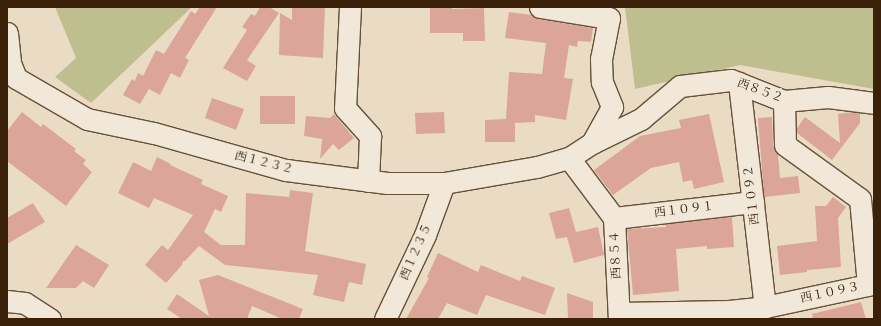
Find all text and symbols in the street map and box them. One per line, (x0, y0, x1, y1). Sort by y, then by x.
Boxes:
street label: 西８５２ (735, 76, 785, 106)
street label: 西１２３２ (233, 149, 295, 177)
street label: 西１０９２ (741, 164, 763, 226)
street label: 西１０９１ (653, 199, 715, 221)
street label: 西１２３５ (397, 222, 435, 282)
street label: 西８５４ (608, 231, 624, 279)
street label: 西１０９３ (799, 280, 861, 306)

